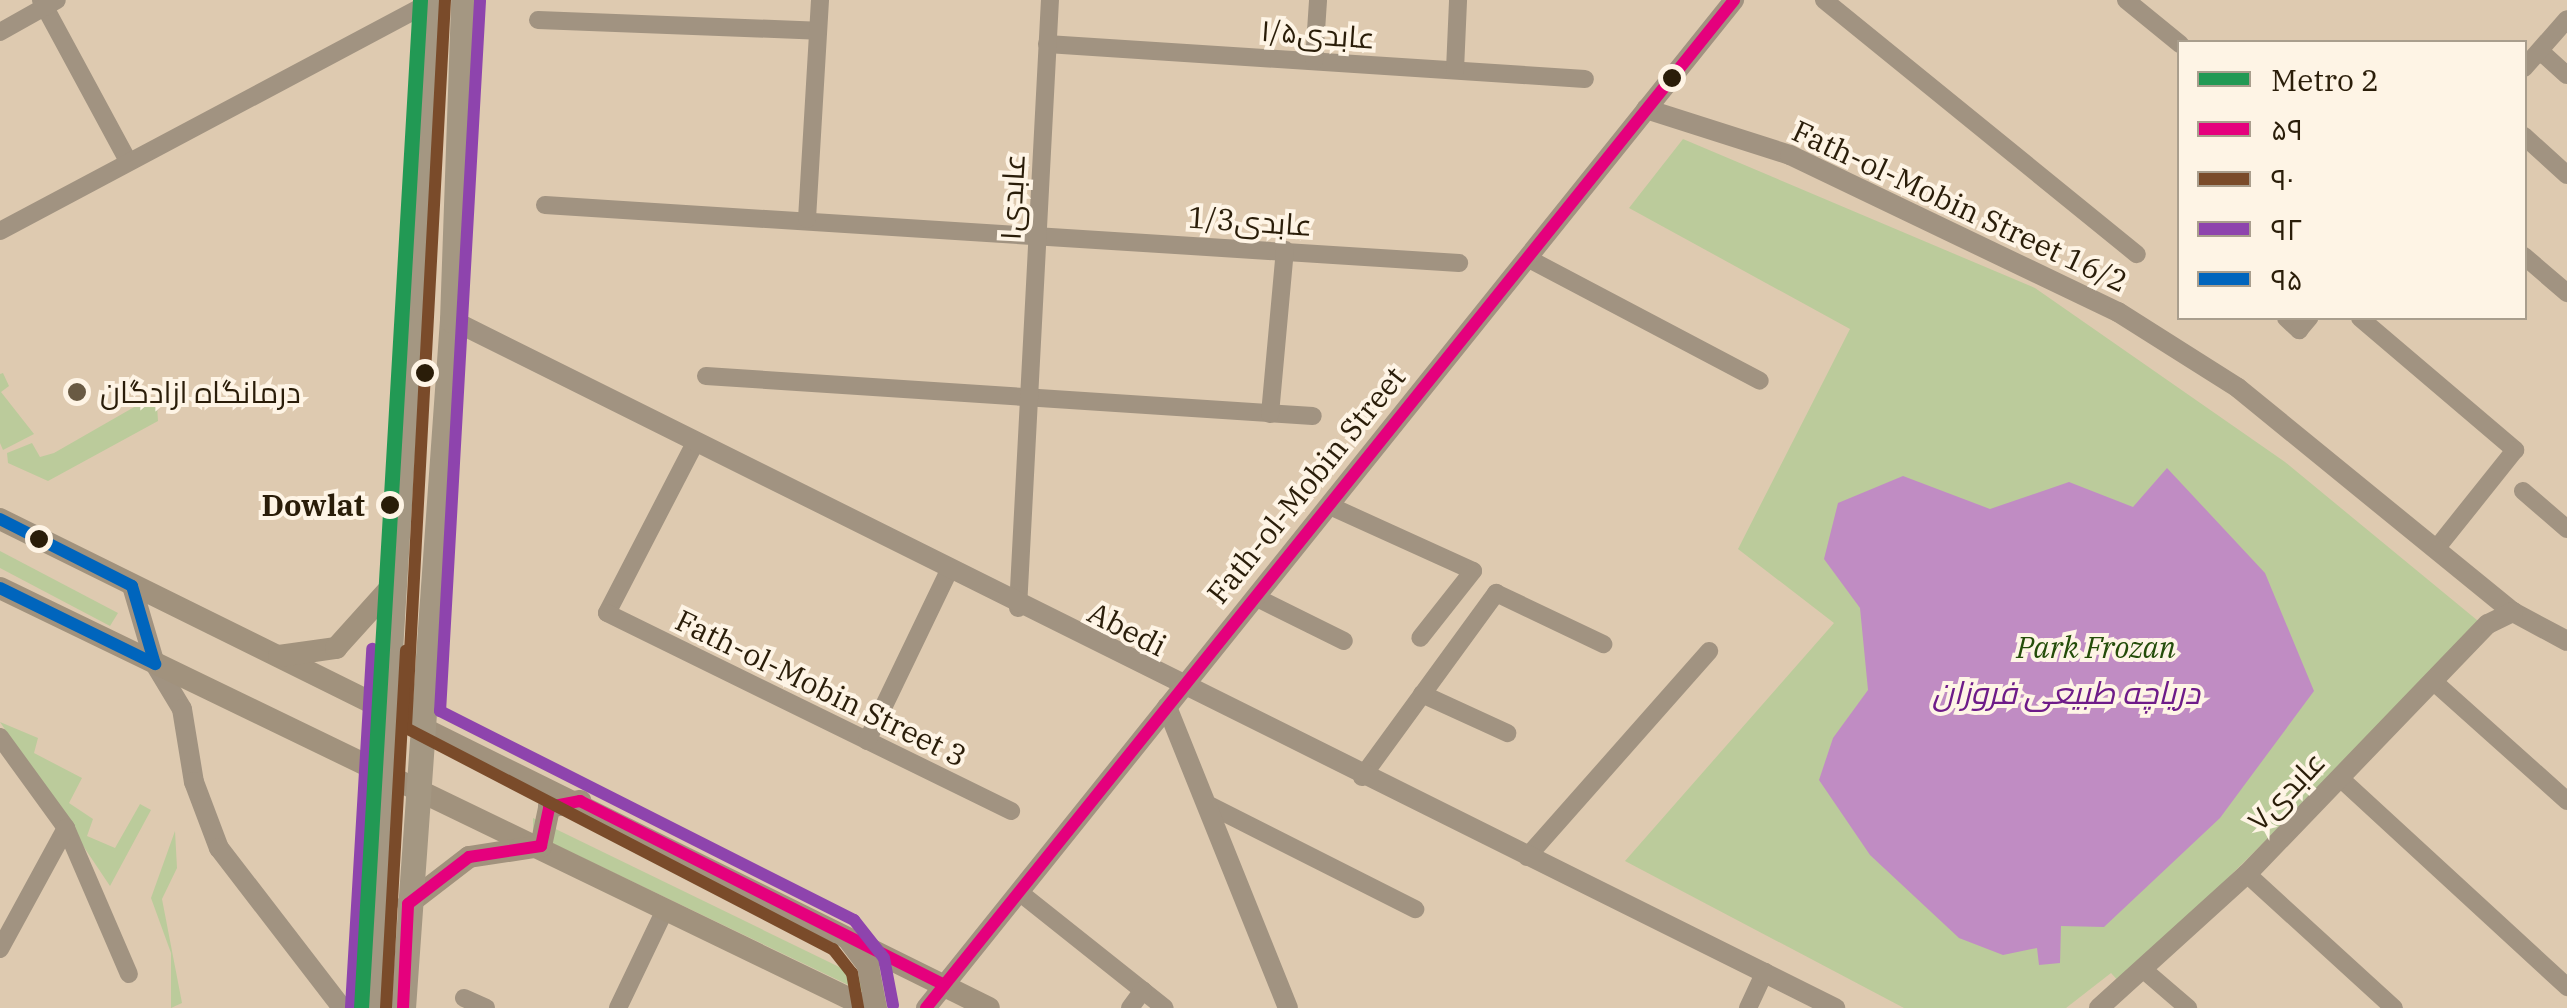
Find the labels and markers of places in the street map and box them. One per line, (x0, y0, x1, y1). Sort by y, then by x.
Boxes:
unlabelled marker (1662, 68, 1682, 88)
unlabelled marker (415, 363, 435, 383)
place label: درمانگاه ازادگان (100, 374, 301, 410)
marker: درمانگاه ازادگان (64, 379, 90, 405)
place label: Dowlat (261, 487, 365, 523)
marker: Dowlat (374, 489, 406, 521)
unlabelled marker (29, 529, 49, 549)

